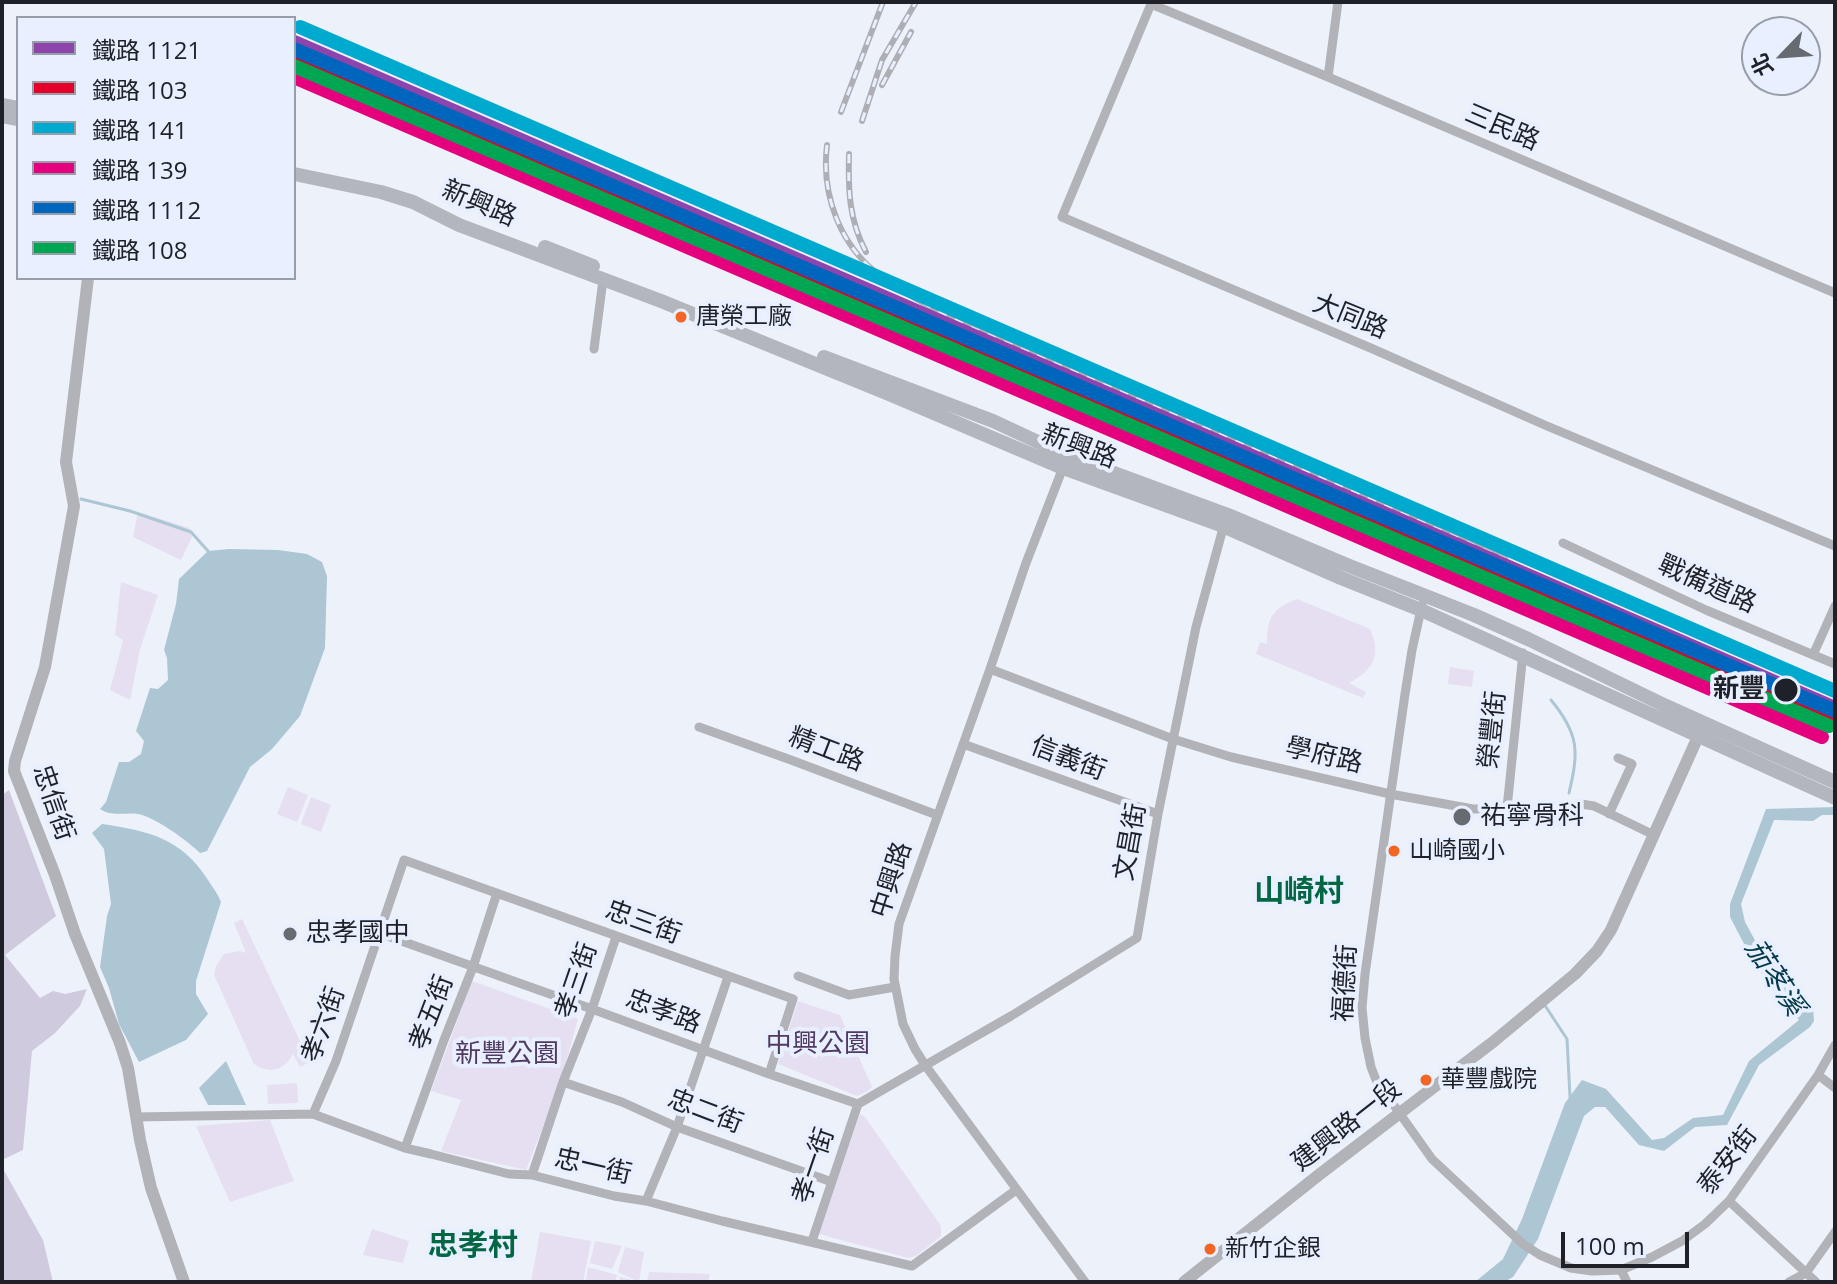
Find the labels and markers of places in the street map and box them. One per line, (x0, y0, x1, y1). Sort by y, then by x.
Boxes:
place label: 唐榮工廠 (696, 303, 792, 331)
marker: 唐榮工廠 (673, 309, 689, 325)
place label: 新豐 (1713, 674, 1765, 706)
marker: 新豐 (1772, 676, 1800, 704)
place label: 祐寧骨科 (1480, 801, 1584, 833)
marker: 祐寧骨科 (1451, 806, 1473, 828)
place label: 山崎國小 (1409, 837, 1505, 865)
marker: 山崎國小 (1386, 843, 1402, 859)
place label: 忠孝國中 (306, 918, 410, 950)
marker: 忠孝國中 (281, 925, 299, 943)
place label: 華豐戲院 (1441, 1066, 1537, 1094)
marker: 華豐戲院 (1418, 1072, 1434, 1088)
place label: 新竹企銀 (1225, 1235, 1321, 1263)
marker: 新竹企銀 (1202, 1241, 1218, 1257)

